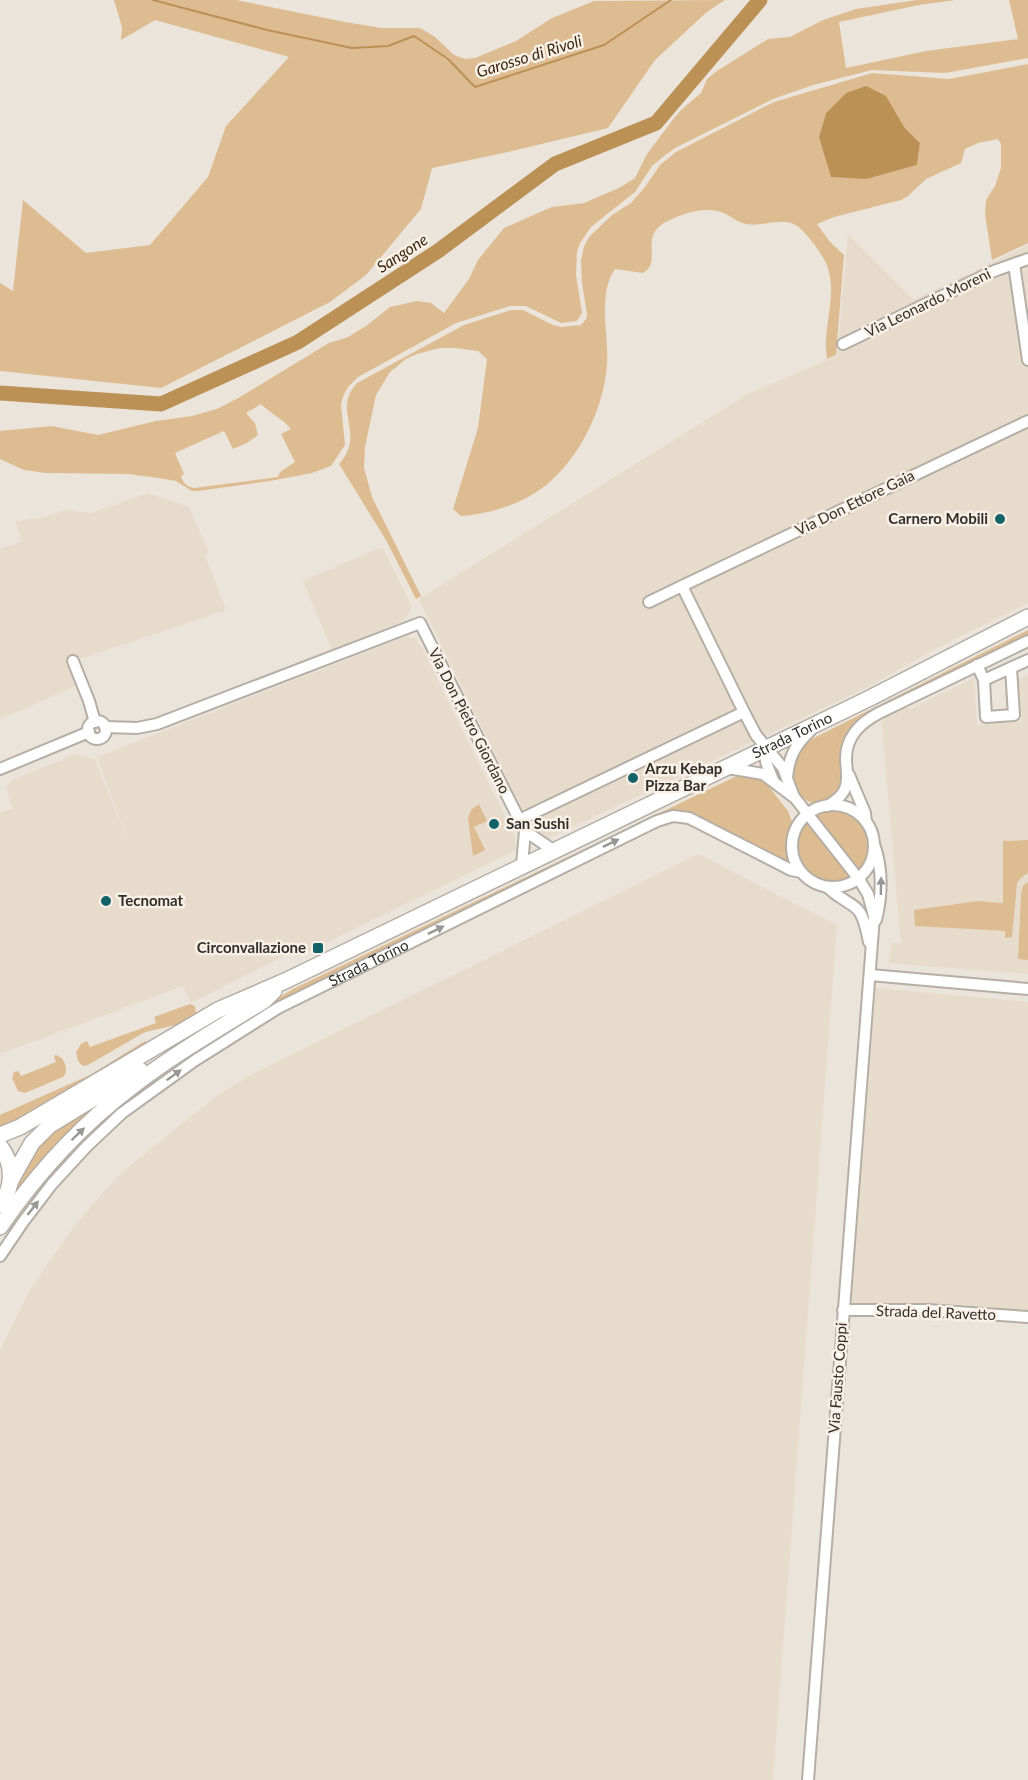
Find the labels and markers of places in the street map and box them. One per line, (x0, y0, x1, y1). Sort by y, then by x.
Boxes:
place label: Carnero Mobili (888, 509, 988, 527)
marker: Carnero Mobili (993, 512, 1007, 526)
place label: Arzu Kebap Pizza Bar (644, 759, 722, 794)
marker: Arzu Kebap Pizza Bar (626, 771, 640, 785)
place label: San Sushi (506, 814, 569, 832)
marker: San Sushi (487, 817, 501, 831)
place label: Tecnomat (118, 891, 184, 909)
marker: Tecnomat (99, 894, 113, 908)
place label: Circonvallazione (197, 938, 306, 956)
marker: Circonvallazione (311, 941, 325, 955)

